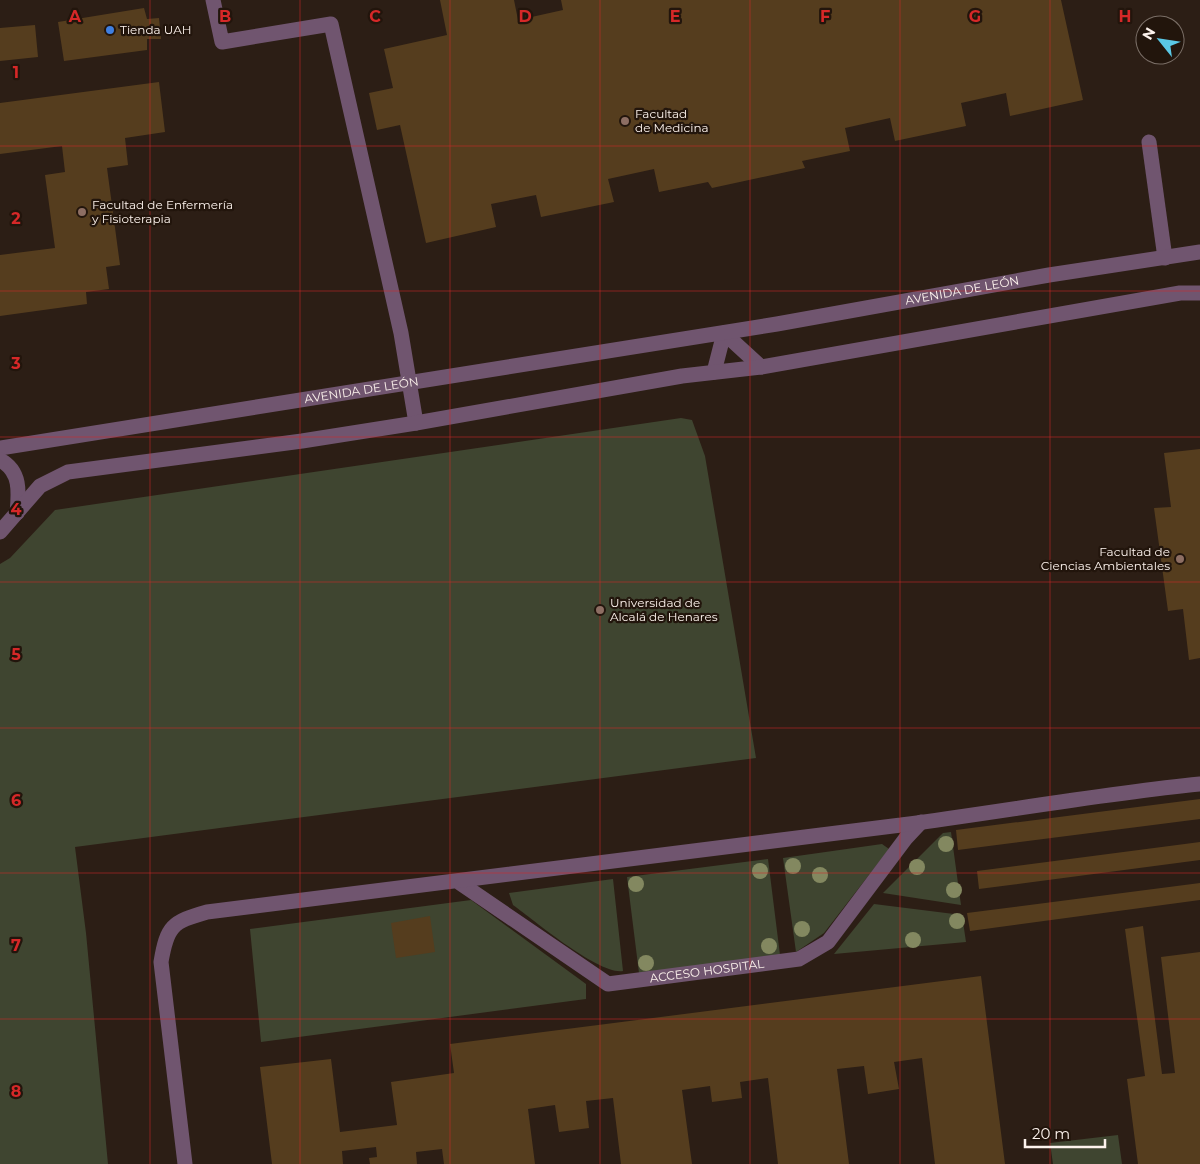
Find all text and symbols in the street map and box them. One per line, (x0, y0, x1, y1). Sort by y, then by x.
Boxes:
text: A (68, 7, 82, 26)
text: B (219, 7, 231, 26)
text: C (369, 7, 381, 26)
text: D (518, 7, 532, 26)
text: E (670, 7, 680, 26)
text: F (820, 7, 830, 26)
text: G (969, 7, 981, 26)
text: H (1119, 7, 1131, 26)
north arrow (1135, 15, 1185, 65)
place label: Tienda UAH (120, 22, 192, 37)
marker: Tienda UAH (104, 24, 116, 36)
text: N (1138, 24, 1159, 43)
text: 1 (13, 63, 19, 82)
place label: Facultad de Medicina (635, 106, 709, 135)
marker: Facultad de Medicina (619, 115, 631, 127)
place label: Facultad de Enfermería y Fisioterapia (91, 197, 233, 226)
marker: Facultad de Enfermería y Fisioterapia (76, 206, 88, 218)
text: 2 (11, 209, 21, 228)
street label: AVENIDA DE LEÓN (904, 273, 1020, 308)
text: 3 (10, 354, 21, 373)
street label: AVENIDA DE LEÓN (303, 373, 420, 406)
text: 4 (10, 500, 22, 519)
place label: Facultad de Ciencias Ambientales (1041, 544, 1170, 573)
marker: Facultad de Ciencias Ambientales (1174, 553, 1186, 565)
place label: Universidad de Alcalá de Henares (610, 595, 718, 624)
marker: Universidad de Alcalá de Henares (594, 604, 606, 616)
text: 5 (11, 645, 21, 664)
text: 6 (11, 791, 21, 810)
text: 7 (11, 936, 21, 955)
street label: ACCESO HOSPITAL (649, 956, 765, 985)
text: 8 (11, 1082, 21, 1101)
scale bar (1025, 1116, 1105, 1148)
text: 20 m (1032, 1124, 1070, 1143)

